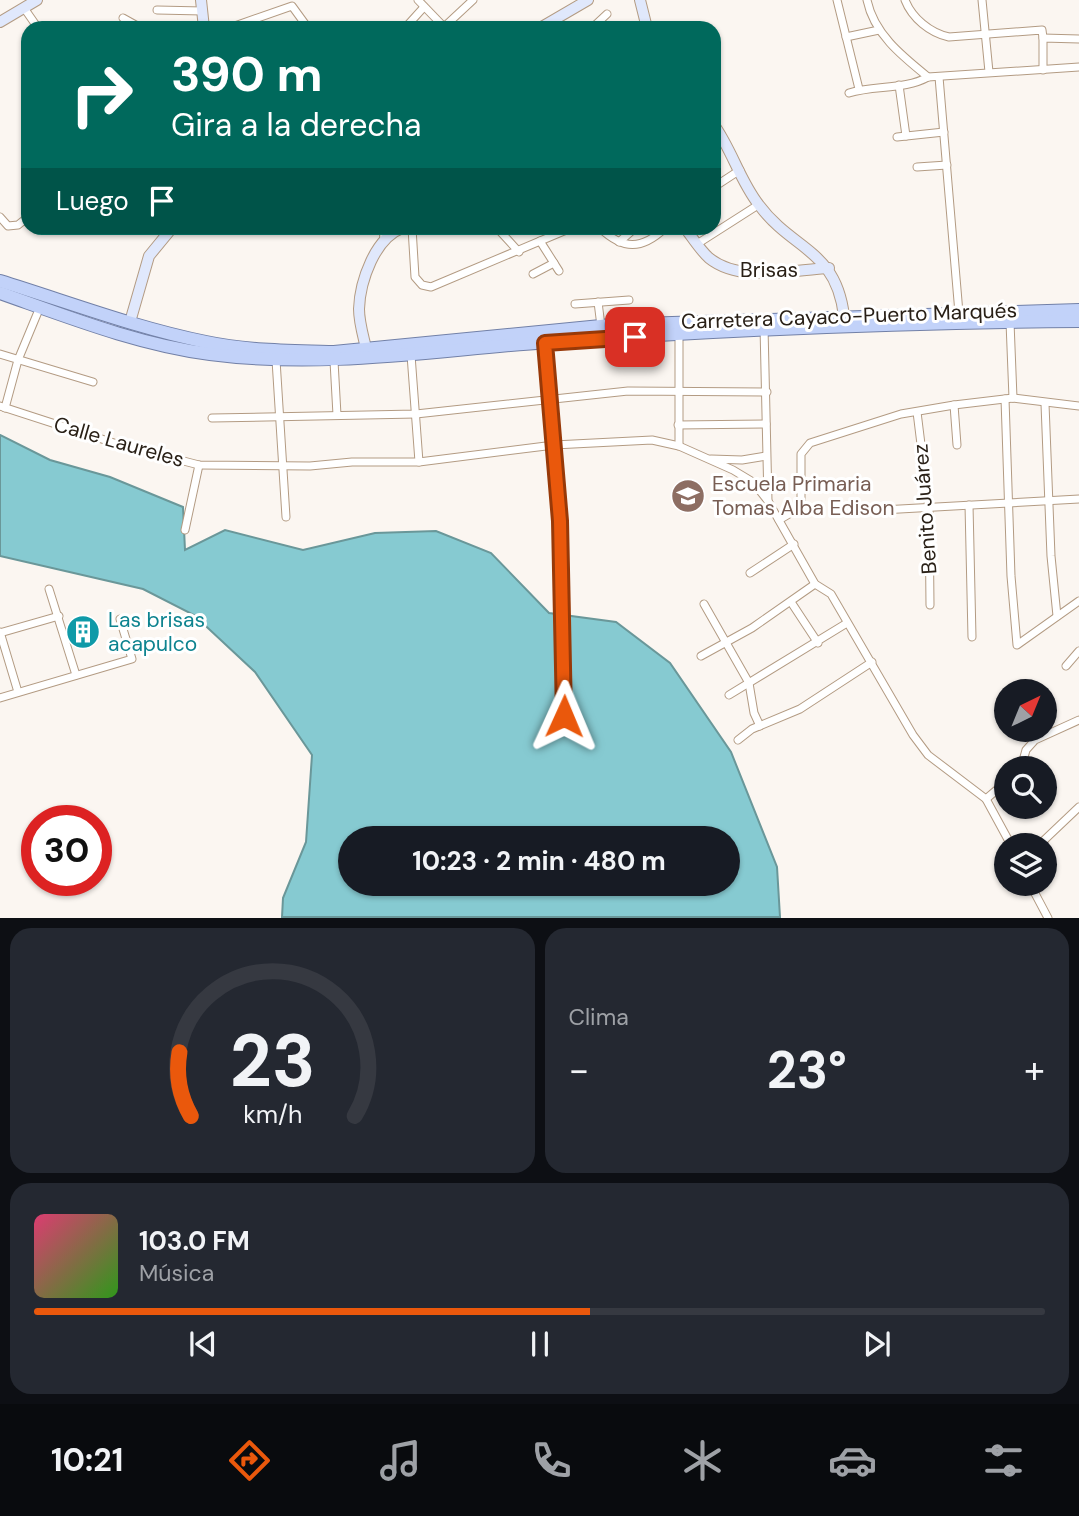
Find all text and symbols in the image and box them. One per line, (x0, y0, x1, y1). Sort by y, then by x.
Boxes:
text: 390 m (171, 42, 323, 106)
icon: right (56, 49, 147, 140)
text: Gira a la derecha (171, 104, 421, 146)
icon: arrive (143, 182, 181, 220)
text: Luego (56, 184, 129, 218)
street label: Brisas (740, 256, 798, 284)
street label: Carretera Cayaco-Puerto Marqués (680, 296, 1018, 336)
pin (605, 307, 665, 367)
icon: arrive (616, 318, 654, 356)
street label: Calle Laureles (51, 410, 187, 474)
street label: Benito Juárez (906, 443, 944, 575)
place label: Escuela Primaria Tomas Alba Edison (712, 470, 895, 522)
school or university icon: Escuela Primaria Tomas Alba Edison (669, 477, 707, 515)
place label: Las brisas acapulco (108, 606, 205, 658)
building icon: Las brisas acapulco (64, 613, 102, 651)
position arrow (527, 679, 601, 753)
north arrow (994, 679, 1057, 742)
map controls (994, 679, 1057, 896)
button: search (994, 756, 1057, 819)
speed limit sign: 30 (21, 805, 112, 896)
button: layers (994, 833, 1057, 896)
text: 10:23 · 2 min · 480 m (412, 844, 666, 878)
text: Clima (569, 1002, 629, 1032)
text: 23 (229, 1015, 315, 1110)
text: 23° (767, 1036, 847, 1104)
text: − (569, 1045, 589, 1095)
text: + (1024, 1045, 1045, 1095)
text: km/h (243, 1098, 302, 1131)
text: 103.0 FM (139, 1224, 250, 1258)
text: Música (139, 1258, 214, 1288)
icon: previous (184, 1325, 222, 1363)
icon: pause (521, 1325, 559, 1363)
icon: next (858, 1325, 896, 1363)
icon: directions (225, 1436, 274, 1485)
icon: music (376, 1436, 425, 1485)
icon: phone (527, 1436, 576, 1485)
icon: climate (678, 1436, 727, 1485)
icon: car (828, 1436, 877, 1485)
icon: filters (979, 1436, 1028, 1485)
text: 10:21 (51, 1439, 123, 1481)

